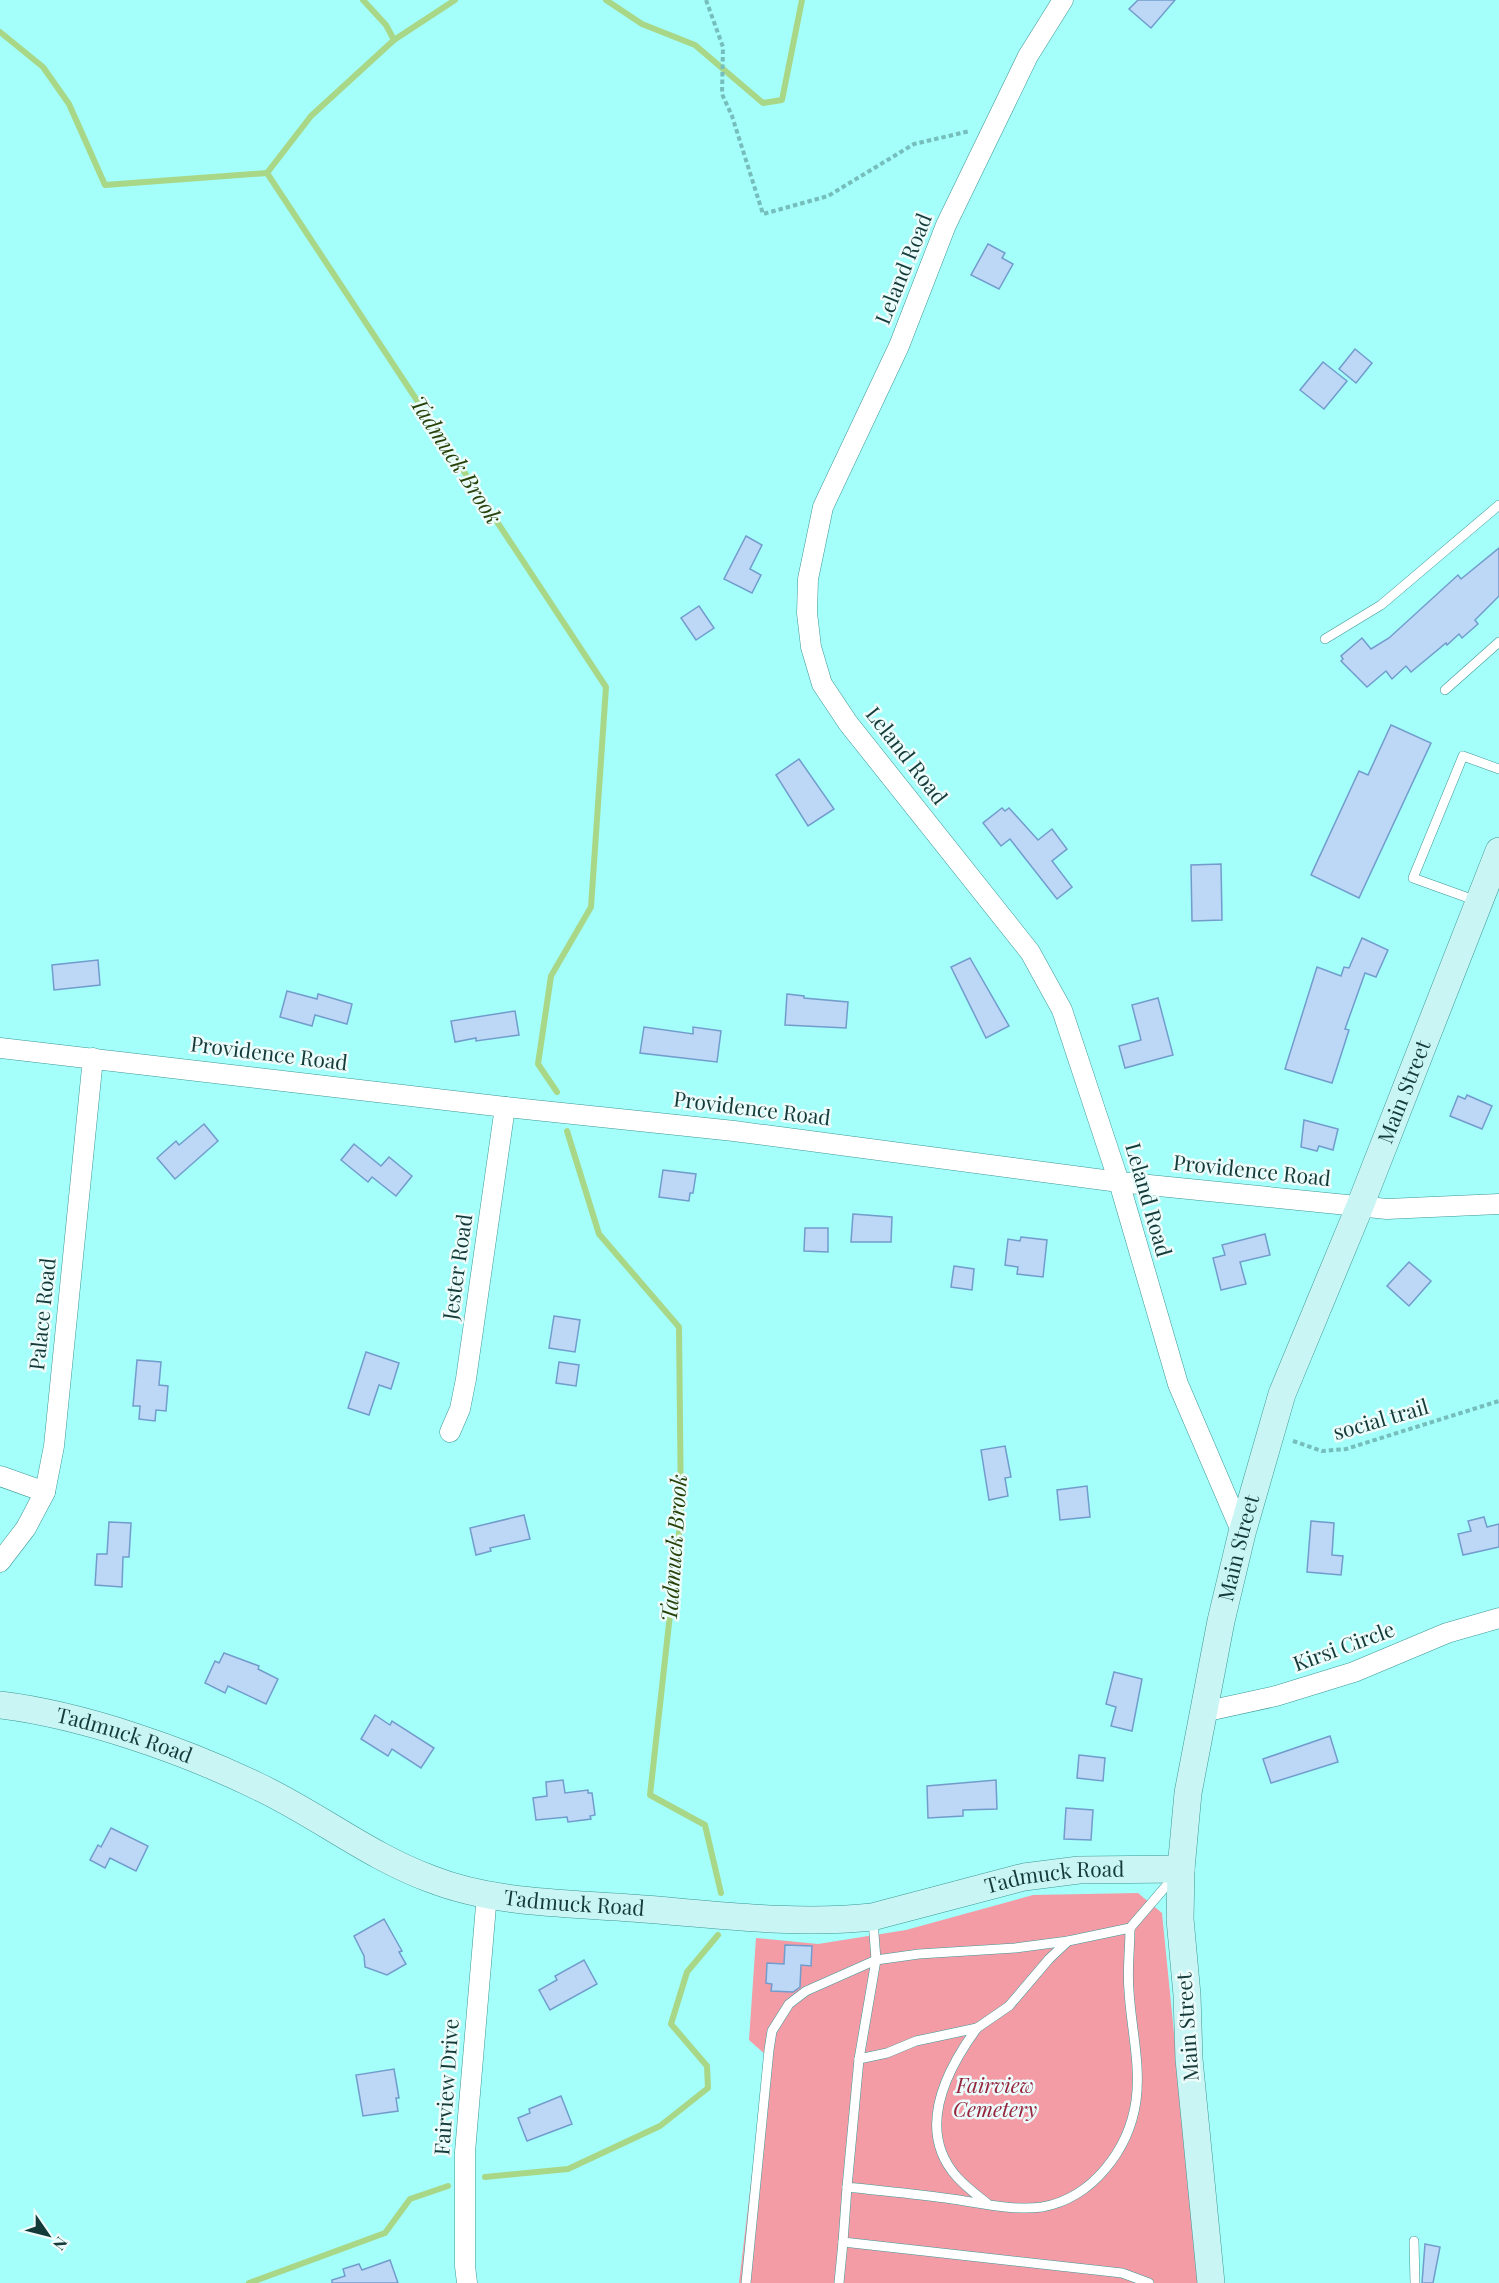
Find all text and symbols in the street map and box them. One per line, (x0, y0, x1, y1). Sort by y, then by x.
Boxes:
street label: Leland Road (867, 209, 937, 328)
water label: Tadmuck Brook (404, 389, 510, 530)
street label: Leland Road (860, 700, 955, 810)
street label: Providence Road (189, 1028, 349, 1076)
street label: Main Street (1370, 1035, 1436, 1147)
street label: Providence Road (672, 1083, 832, 1131)
street label: Leland Road (1120, 1139, 1180, 1260)
street label: Providence Road (1172, 1147, 1332, 1191)
street label: Jester Road (435, 1212, 477, 1322)
street label: Palace Road (21, 1256, 61, 1371)
street label: social trail (1329, 1391, 1431, 1445)
water label: Tadmuck Brook (653, 1473, 693, 1623)
street label: Main Street (1210, 1490, 1265, 1604)
street label: Kirsi Circle (1289, 1614, 1398, 1676)
street label: Tadmuck Road (54, 1699, 197, 1768)
street label: Tadmuck Road (981, 1854, 1124, 1899)
street label: Tadmuck Road (502, 1882, 646, 1921)
street label: Main Street (1168, 1971, 1204, 2082)
street label: Fairview Drive (426, 2018, 464, 2156)
park label: Fairview Cemetery (953, 2070, 1037, 2122)
north arrow (18, 2205, 78, 2265)
text: N (49, 2233, 73, 2255)

